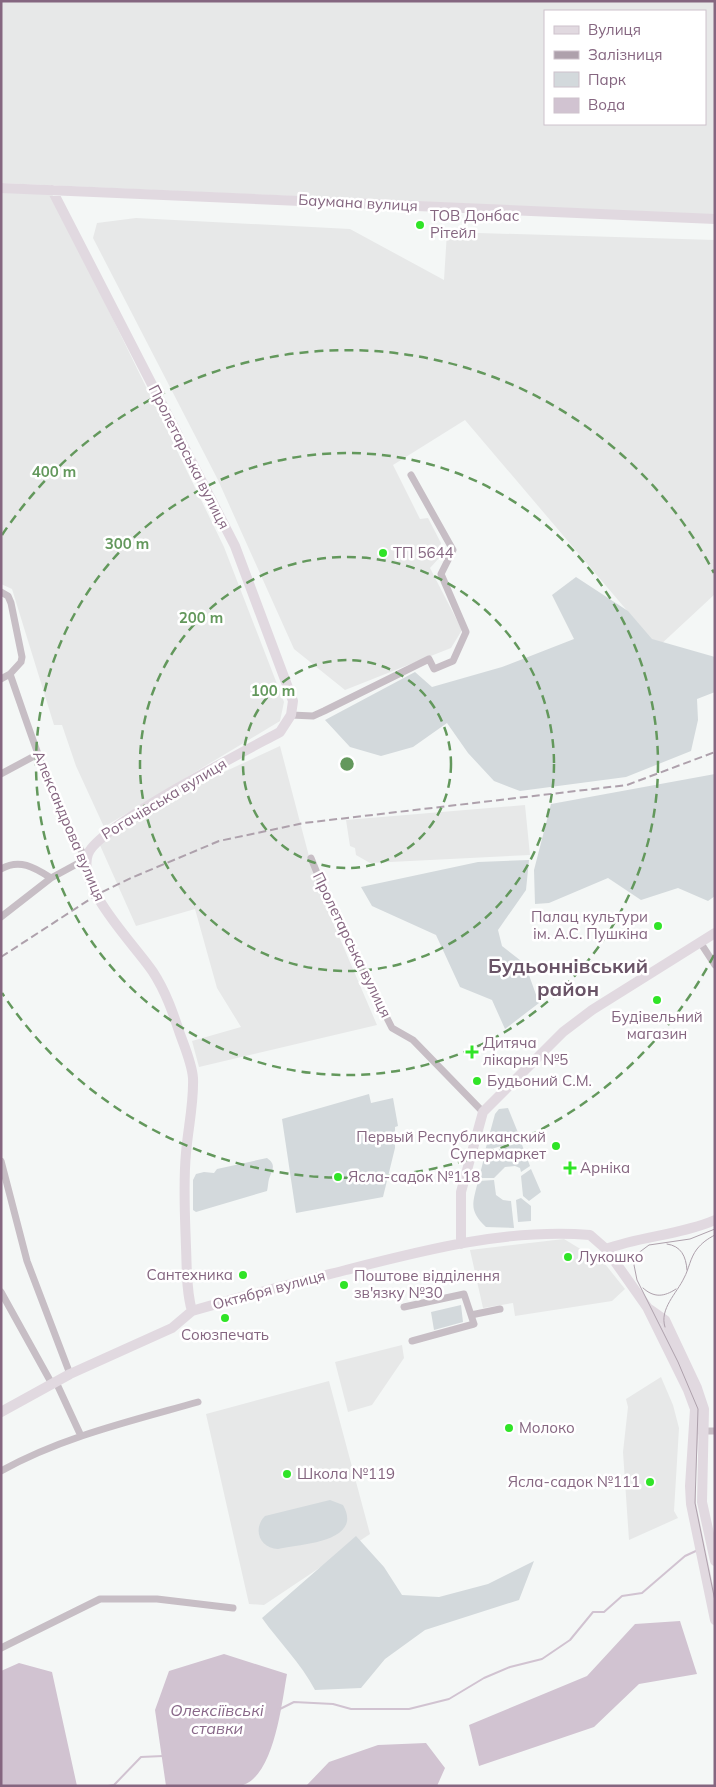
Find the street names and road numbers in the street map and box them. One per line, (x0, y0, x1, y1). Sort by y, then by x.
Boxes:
street label: Баумана вулиця (298, 190, 418, 215)
street label: Пролетарська вулиця (145, 381, 234, 532)
street label: Александрова вулиця (29, 748, 110, 904)
street label: Рогачівська вулиця (98, 754, 230, 843)
street label: Пролетарська вулиця (309, 869, 396, 1021)
street label: Октября вулиця (210, 1265, 327, 1314)

